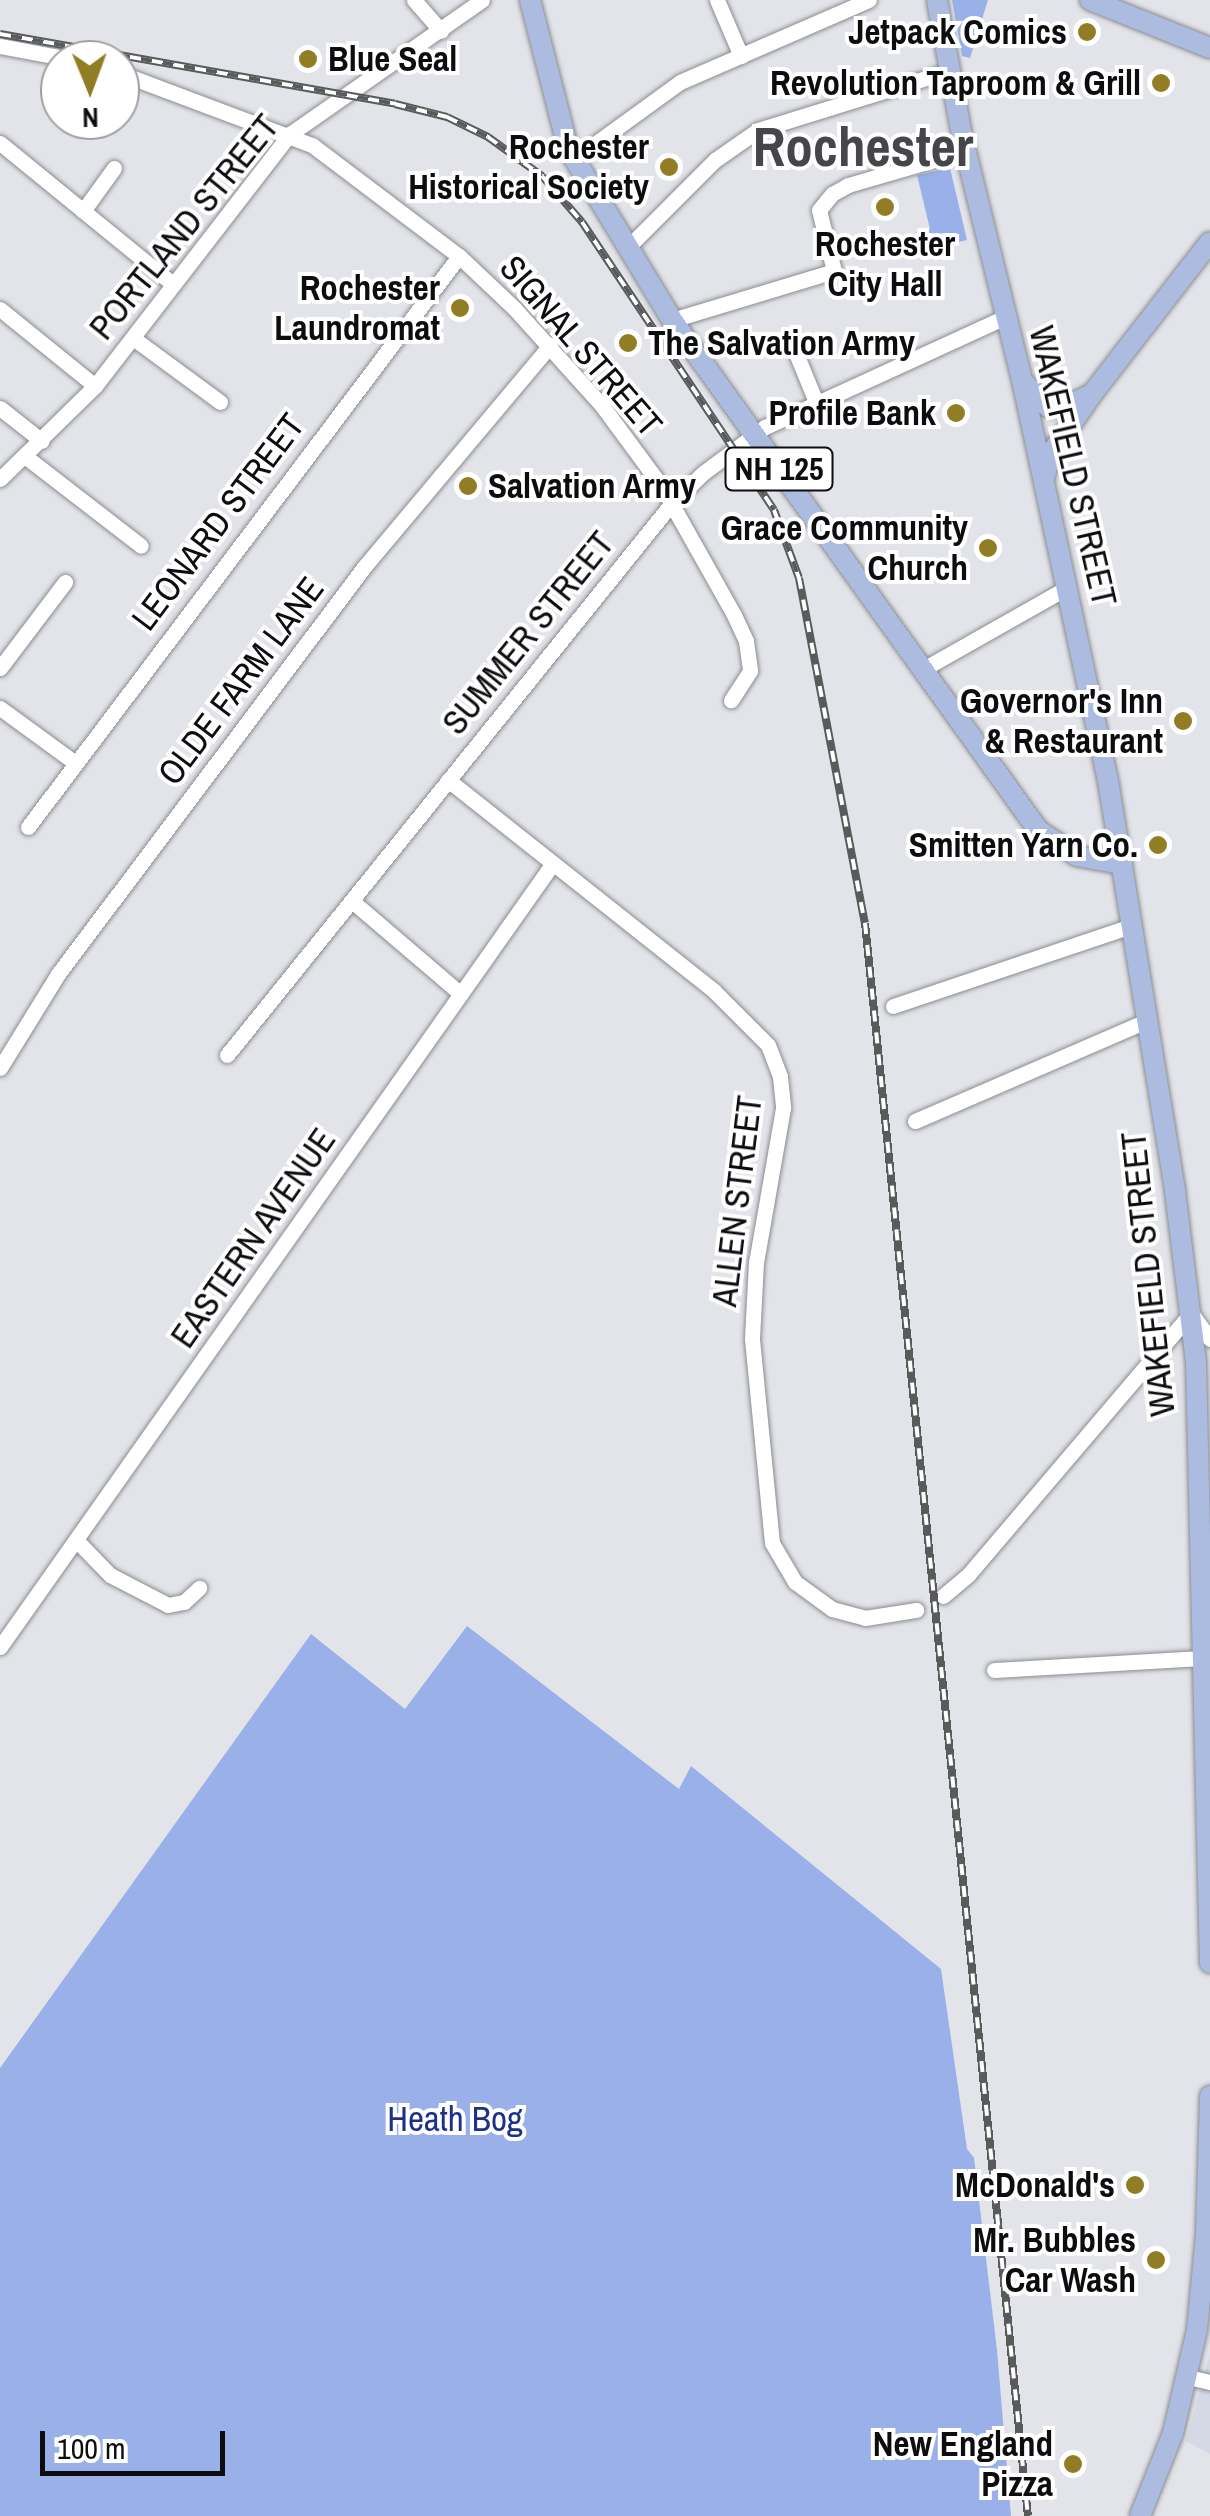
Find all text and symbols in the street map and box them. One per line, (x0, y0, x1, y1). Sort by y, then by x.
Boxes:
place label: Jetpack Comics (848, 11, 1067, 53)
marker: Jetpack Comics (1076, 21, 1098, 43)
place label: Blue Seal (328, 38, 457, 80)
north arrow (40, 40, 140, 140)
marker: Blue Seal (297, 48, 319, 70)
place label: Revolution Taproom & Grill (770, 62, 1141, 104)
marker: Revolution Taproom & Grill (1150, 72, 1172, 94)
street label: PORTLAND STREET (81, 106, 287, 348)
district label: Rochester (753, 114, 973, 180)
place label: Rochester Historical Society (408, 126, 649, 208)
marker: Rochester Historical Society (658, 156, 680, 178)
marker: Rochester City Hall (874, 196, 896, 218)
place label: Rochester City Hall (815, 223, 955, 305)
street label: SIGNAL STREET (491, 247, 671, 445)
place label: Rochester Laundromat (274, 267, 440, 349)
marker: Rochester Laundromat (449, 297, 471, 319)
place label: The Salvation Army (648, 322, 916, 364)
street label: WAKEFIELD STREET (1020, 322, 1126, 610)
marker: The Salvation Army (617, 332, 639, 354)
place label: Profile Bank (769, 392, 936, 434)
marker: Profile Bank (945, 402, 967, 424)
street label: LEONARD STREET (123, 406, 313, 638)
road number: NH 125 (724, 442, 834, 496)
place label: Salvation Army (488, 465, 697, 507)
marker: Salvation Army (457, 475, 479, 497)
place label: Grace Community Church (721, 507, 968, 589)
street label: SUMMER STREET (433, 523, 623, 743)
marker: Grace Community Church (977, 537, 999, 559)
street label: OLDE FARM LANE (149, 569, 333, 793)
place label: Governor's Inn & Restaurant (960, 680, 1163, 762)
marker: Governor's Inn & Restaurant (1172, 710, 1194, 732)
place label: Smitten Yarn Co. (908, 824, 1138, 866)
marker: Smitten Yarn Co. (1147, 834, 1169, 856)
street label: ALLEN STREET (703, 1093, 771, 1309)
street label: EASTERN AVENUE (161, 1120, 345, 1356)
street label: WAKEFIELD STREET (1112, 1130, 1184, 1418)
park label: Heath Bog (387, 2098, 523, 2140)
place label: McDonald's (955, 2164, 1115, 2206)
marker: McDonald's (1124, 2174, 1146, 2196)
place label: Mr. Bubbles Car Wash (973, 2219, 1136, 2301)
marker: Mr. Bubbles Car Wash (1145, 2249, 1167, 2271)
scale bar (45, 2411, 230, 2473)
place label: New England Pizza (873, 2423, 1053, 2505)
text: 100 m (57, 2428, 125, 2468)
marker: New England Pizza (1062, 2453, 1084, 2475)

